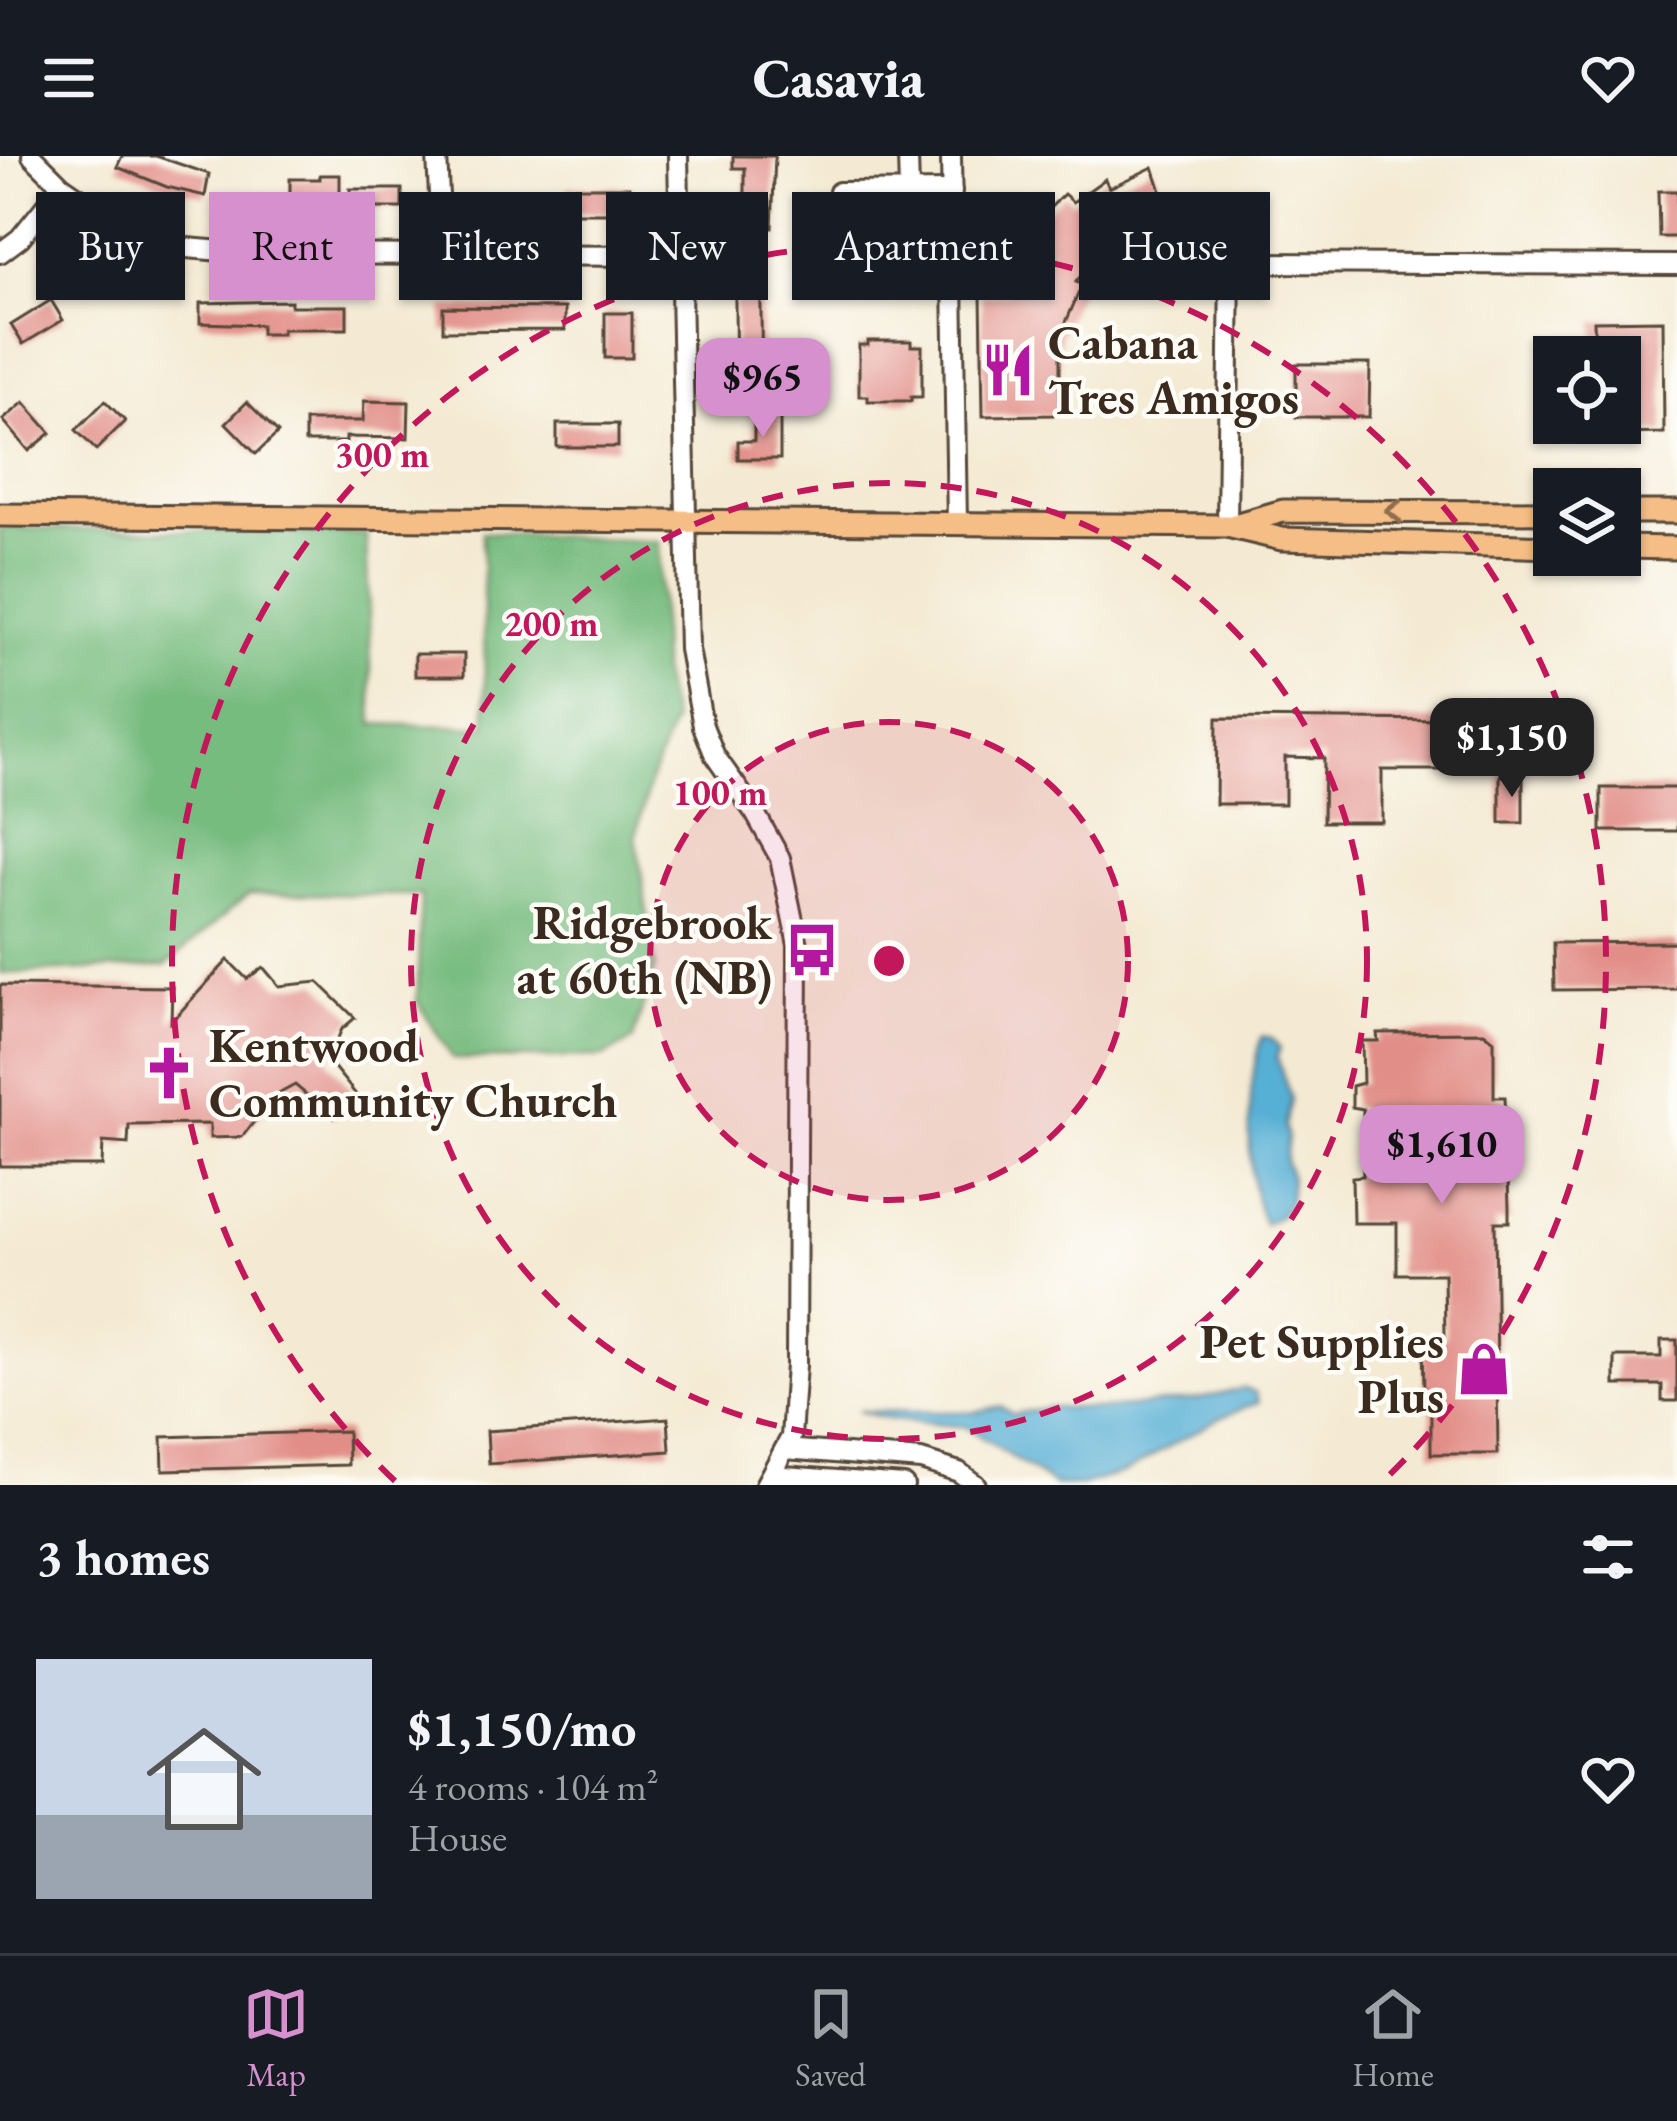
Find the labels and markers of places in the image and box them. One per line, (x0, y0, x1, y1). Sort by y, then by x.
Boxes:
place label: Cabana Tres Amigos (1048, 311, 1299, 428)
pin: $965 (692, 338, 834, 440)
restaurant icon: Cabana Tres Amigos (979, 341, 1037, 399)
pin: $1,150 (1414, 698, 1610, 800)
place label: Ridgebrook at 60th (NB) (517, 891, 773, 1008)
bus stop icon: Ridgebrook at 60th (NB) (783, 921, 841, 979)
centre of rings (868, 940, 910, 982)
place label: Kentwood Community Church (209, 1014, 618, 1131)
church icon: Kentwood Community Church (140, 1044, 198, 1102)
pin: $1,610 (1344, 1105, 1540, 1207)
place label: Pet Supplies Plus (1199, 1310, 1444, 1427)
shop icon: Pet Supplies Plus (1455, 1340, 1513, 1398)

